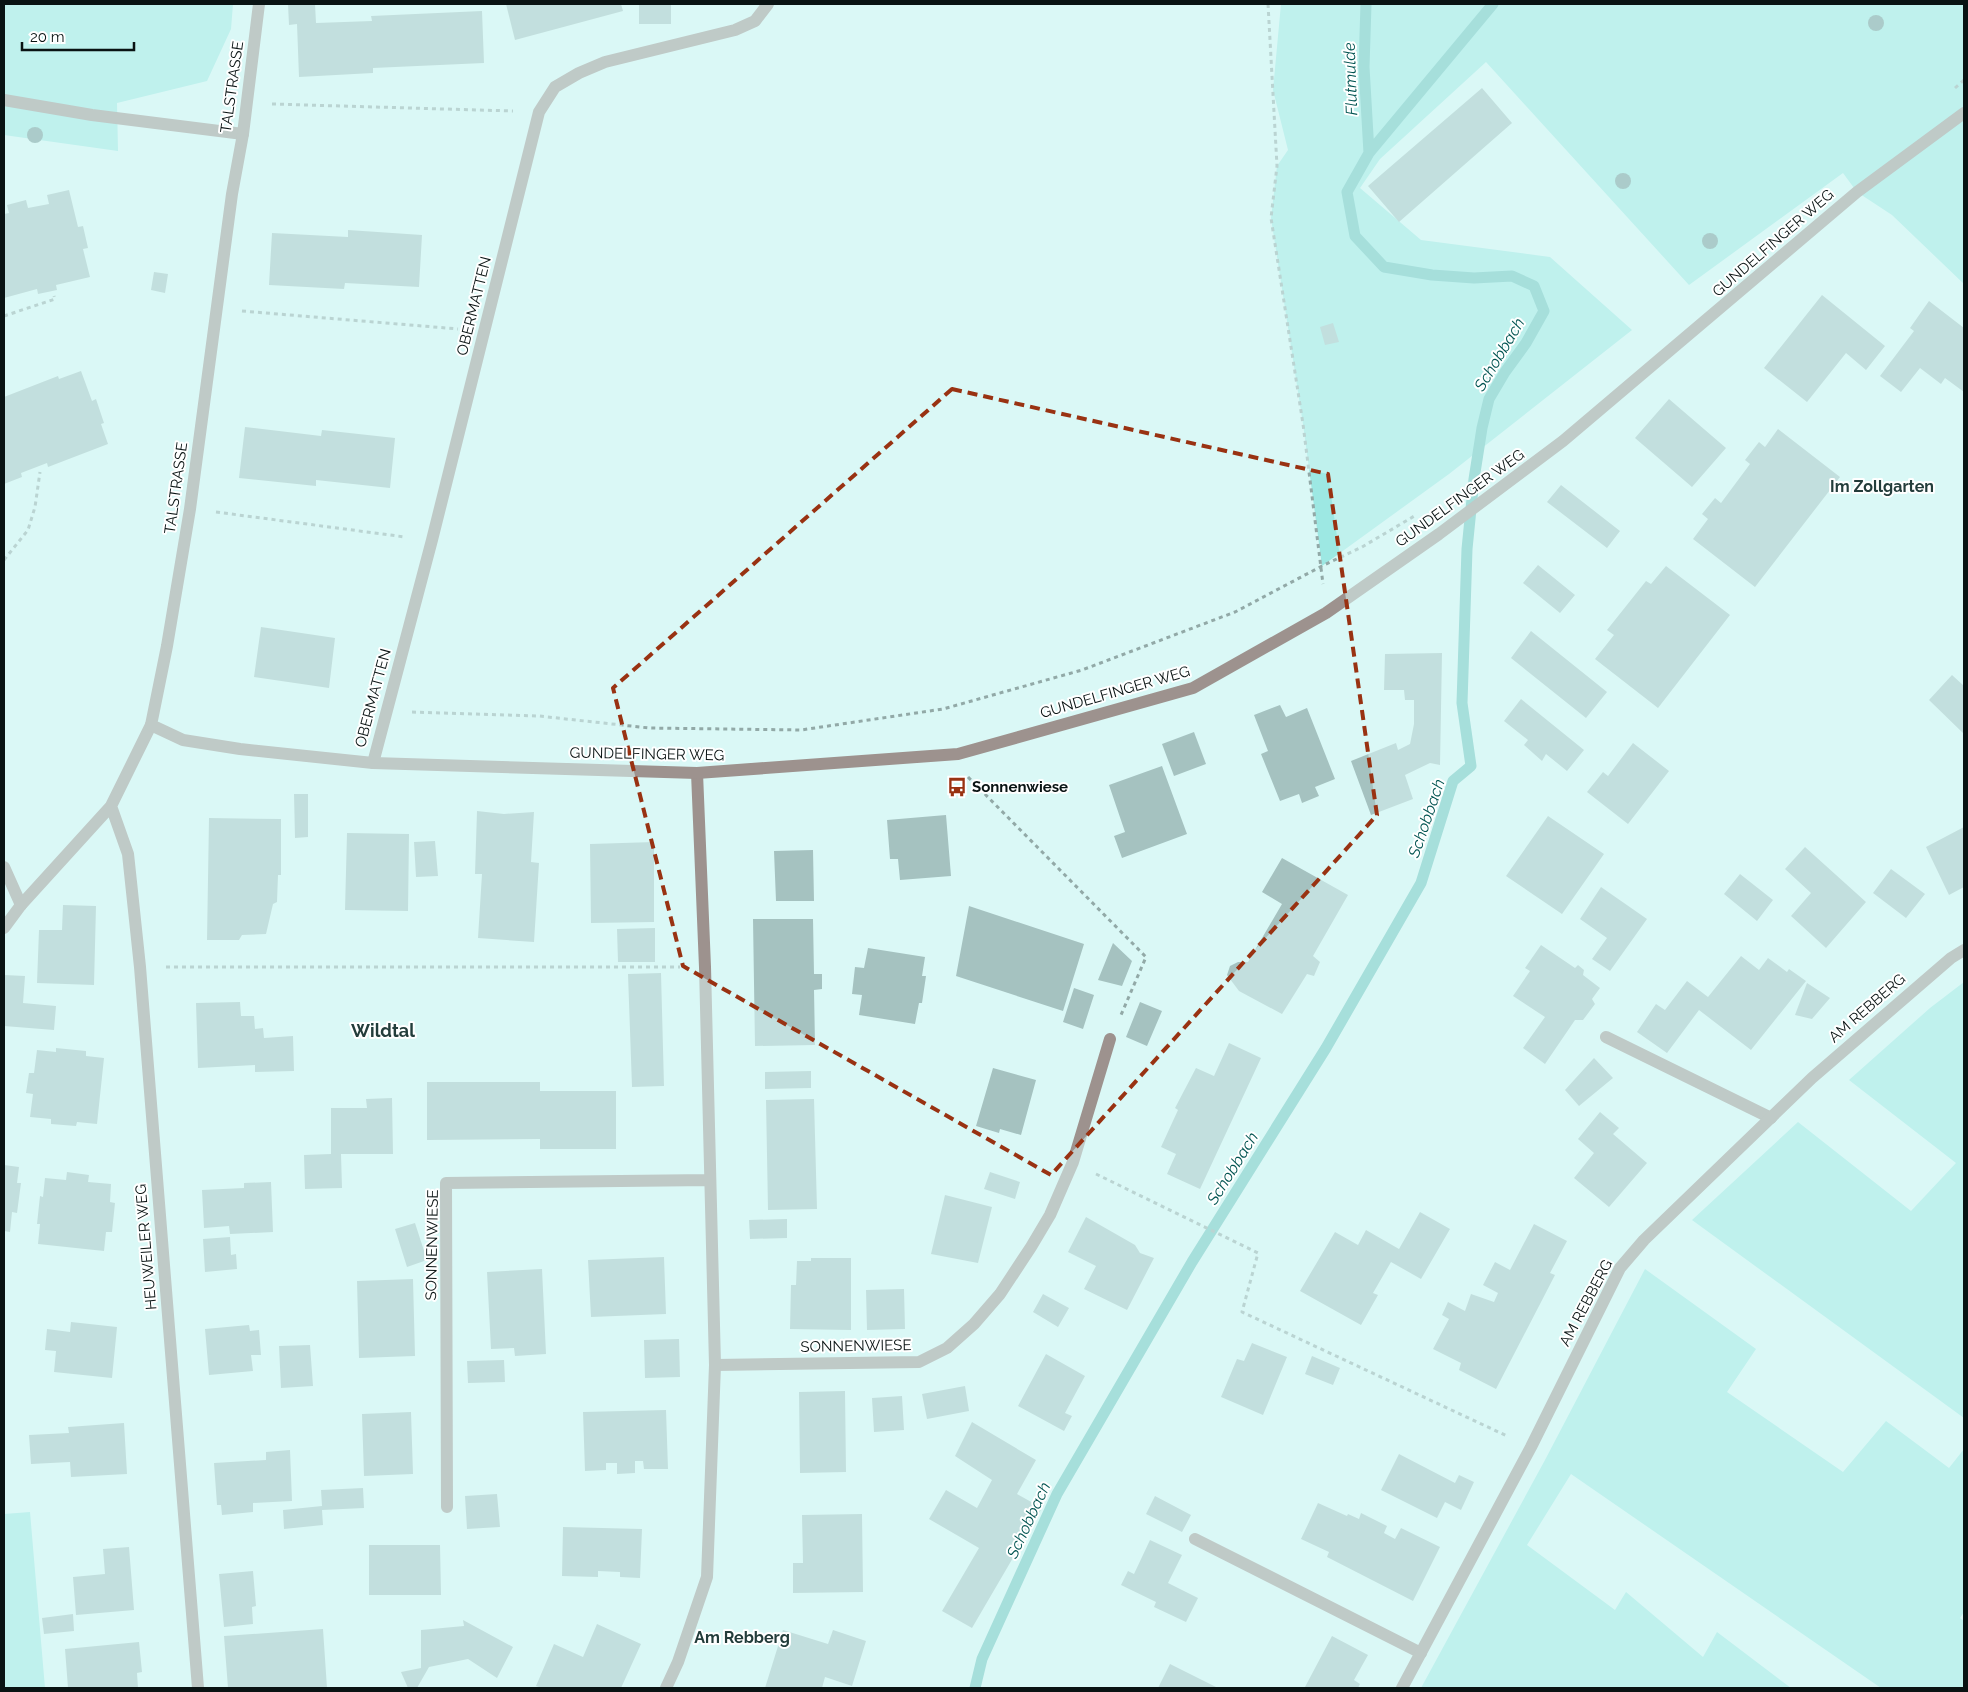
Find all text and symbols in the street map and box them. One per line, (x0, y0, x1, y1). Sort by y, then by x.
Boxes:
scale bar (22, 20, 135, 52)
text: 20 m (30, 28, 65, 46)
street label: TALSTRASSE (217, 40, 247, 134)
water label: Flutmulde (1340, 42, 1361, 116)
street label: GUNDELFINGER WEG (1709, 185, 1837, 301)
street label: OBERMATTEN (453, 255, 495, 357)
water label: Schobbach (1470, 314, 1529, 395)
street label: TALSTRASSE (161, 441, 191, 535)
street label: GUNDELFINGER WEG (1392, 445, 1528, 551)
district label: Im Zollgarten (1830, 477, 1934, 496)
street label: OBERMATTEN (351, 647, 395, 749)
street label: GUNDELFINGER WEG (1038, 662, 1192, 722)
street label: GUNDELFINGER WEG (569, 744, 725, 764)
bus stop icon: Sonnenwiese (946, 776, 968, 798)
water label: Schobbach (1404, 776, 1449, 861)
place label: Sonnenwiese (972, 778, 1068, 796)
street label: AM REBBERG (1825, 970, 1909, 1046)
district label: Wildtal (351, 1020, 415, 1041)
water label: Schobbach (1202, 1129, 1262, 1209)
street label: HEUWEILER WEG (132, 1183, 160, 1311)
street label: SONNENWIESE (422, 1189, 442, 1301)
street label: AM REBBERG (1556, 1257, 1616, 1349)
street label: SONNENWIESE (800, 1336, 912, 1356)
water label: Schobbach (1002, 1479, 1054, 1562)
district label: Am Rebberg (694, 1628, 790, 1647)

